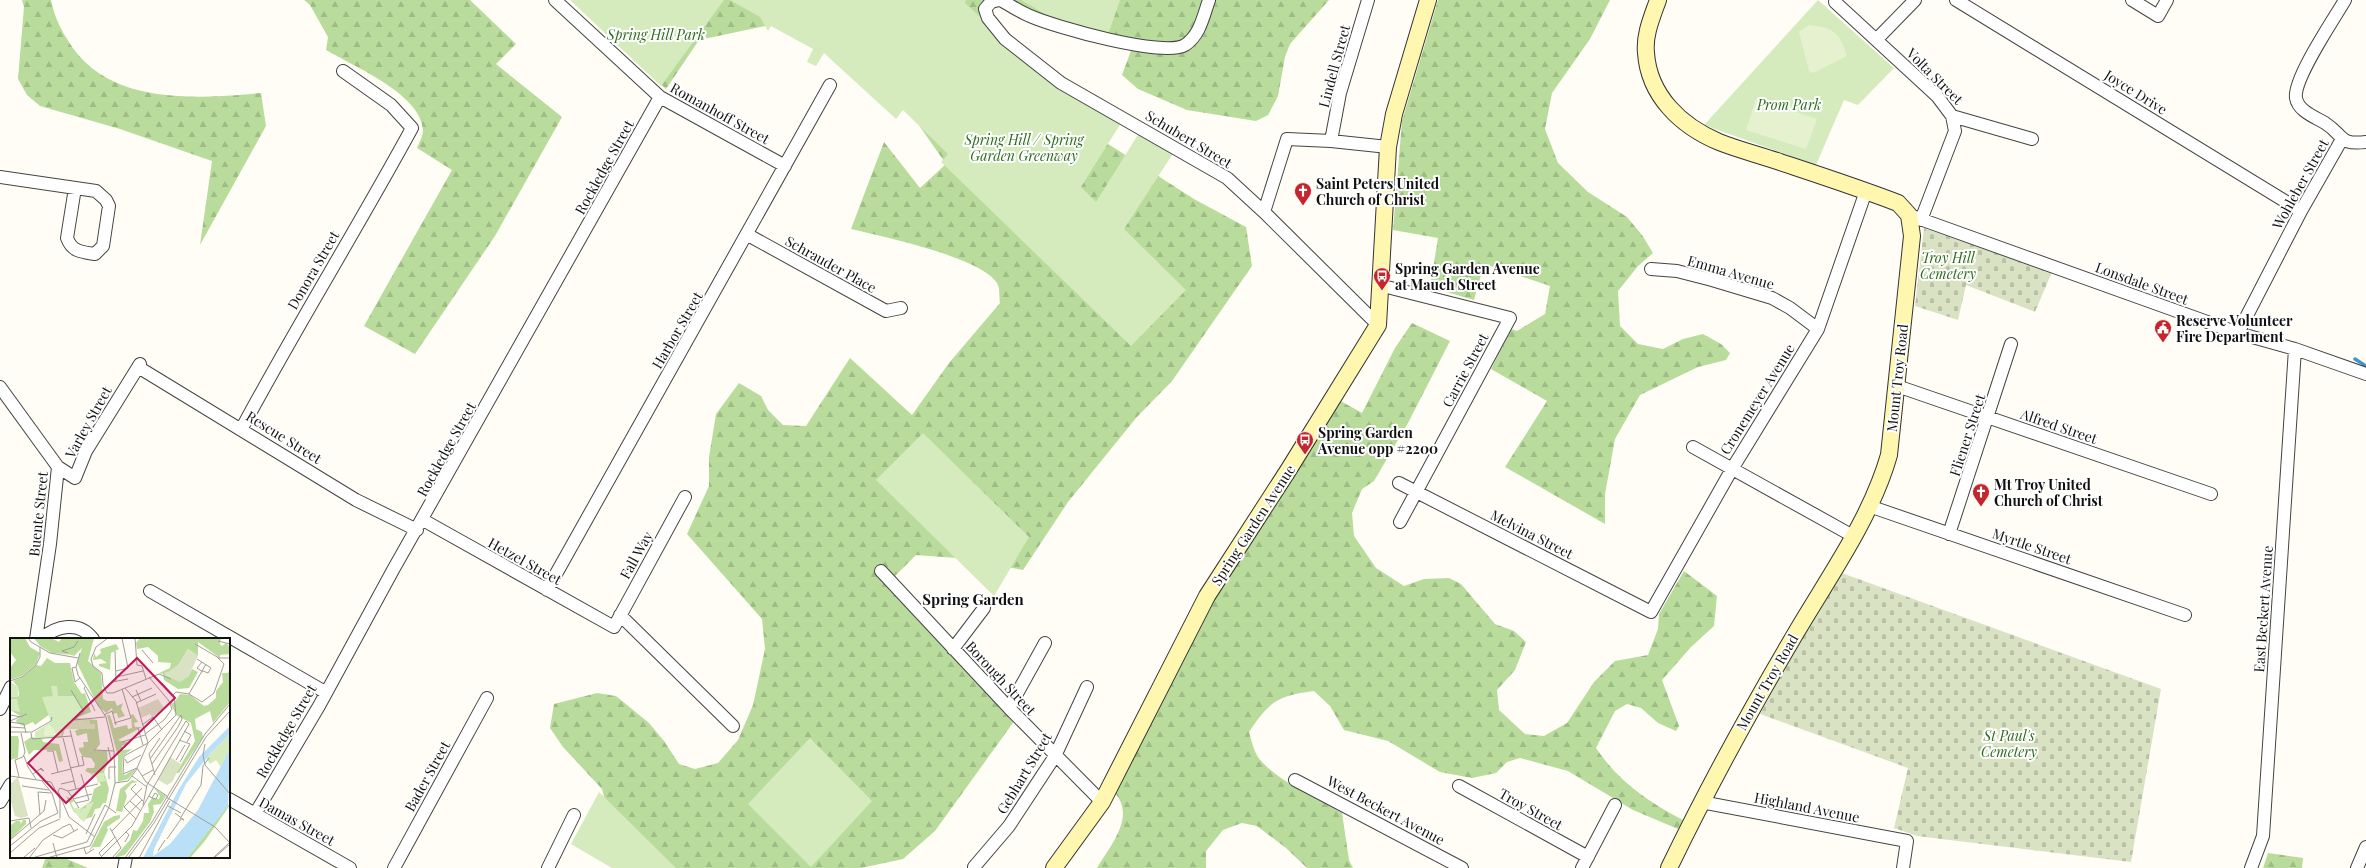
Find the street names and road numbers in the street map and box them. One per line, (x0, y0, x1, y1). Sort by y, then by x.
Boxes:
street label: Lindell Street (1314, 21, 1354, 110)
street label: Volta Street (1902, 43, 1968, 109)
street label: Joyce Drive (2100, 65, 2171, 119)
street label: Romanhoff Street (667, 78, 774, 149)
street label: Schubert Street (1142, 106, 1237, 173)
street label: Rockledge Street (570, 115, 638, 218)
street label: Wohleber Street (2267, 135, 2333, 233)
street label: Donora Street (283, 226, 344, 313)
street label: Schrauder Place (782, 231, 880, 297)
street label: Emma Avenue (1685, 251, 1777, 293)
street label: Lonsdale Street (2093, 257, 2192, 309)
street label: Harbor Street (647, 287, 707, 372)
street label: Mount Troy Road (1882, 323, 1912, 433)
street label: Carrie Street (1438, 329, 1493, 410)
street label: Cronemeyer Avenue (1715, 340, 1799, 458)
street label: Varley Street (60, 382, 116, 462)
street label: Fliener Street (1945, 390, 1990, 479)
street label: Rockledge Street (412, 397, 480, 500)
street label: Alfred Street (2017, 404, 2101, 448)
street label: Rescue Street (243, 406, 326, 468)
street label: Spring Garden Avenue (1207, 461, 1299, 589)
street label: Buente Street (24, 469, 52, 557)
street label: Melvina Street (1487, 505, 1577, 563)
street label: Myrtle Street (1990, 524, 2075, 569)
street label: Fall Way (615, 528, 657, 582)
street label: Hetzel Street (485, 533, 566, 590)
street label: East Beckert Avenue (2249, 545, 2277, 673)
street label: Mount Troy Road (1732, 630, 1802, 734)
street label: Borough Street (962, 637, 1041, 720)
street label: Rockledge Street (251, 680, 321, 781)
street label: Gebhart Street (992, 728, 1056, 817)
street label: Bader Street (400, 736, 455, 815)
street label: West Beckert Avenue (1323, 771, 1448, 849)
street label: Troy Street (1496, 784, 1567, 835)
street label: Highland Avenue (1753, 787, 1861, 827)
street label: Damas Street (256, 792, 339, 850)

